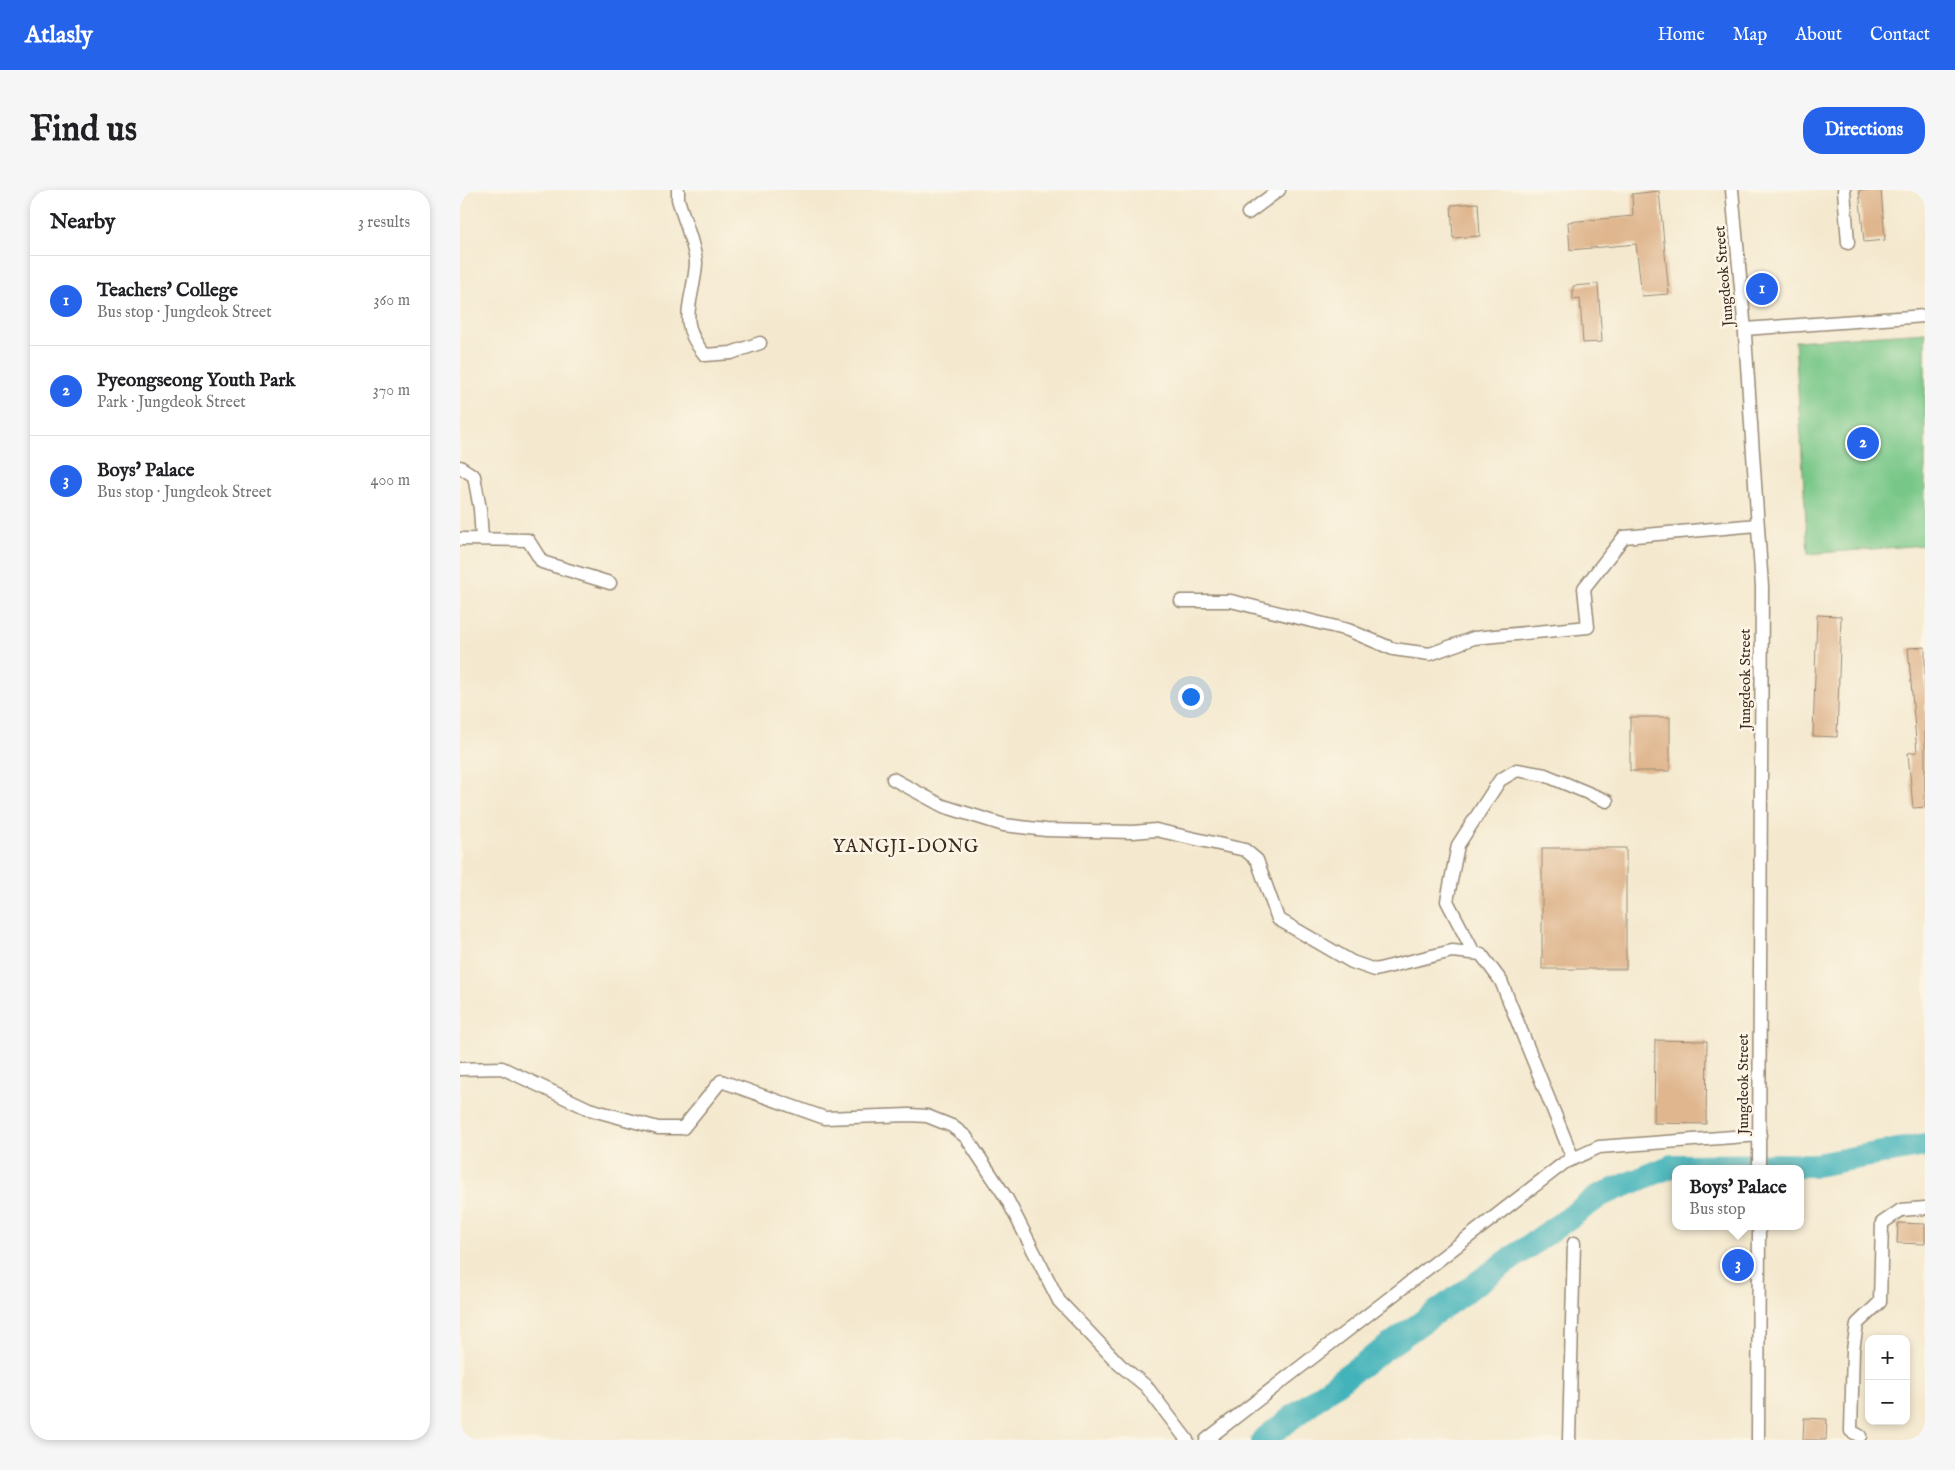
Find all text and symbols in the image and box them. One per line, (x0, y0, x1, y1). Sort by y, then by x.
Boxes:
text: Atlasly (25, 20, 93, 51)
text: Home (1658, 24, 1705, 47)
text: Map (1733, 24, 1767, 47)
text: About (1795, 24, 1842, 47)
text: Contact (1870, 24, 1930, 47)
button: Directions (1803, 107, 1925, 154)
text: Find us (30, 108, 137, 153)
text: Nearby (50, 209, 115, 236)
text: 3 results (358, 213, 410, 233)
street label: Jungdeok Street (1710, 225, 1738, 329)
pin: 1 (1746, 270, 1778, 308)
text: Teachers' College (97, 279, 238, 303)
text: 1 (63, 291, 69, 311)
text: 360 m (374, 291, 410, 311)
text: Bus stop · Jungdeok Street (97, 303, 272, 323)
text: Pyeongseong Youth Park (97, 369, 296, 393)
text: 2 (62, 381, 70, 401)
text: 370 m (373, 381, 410, 401)
text: Park · Jungdeok Street (97, 393, 246, 413)
pin: 2 (1847, 424, 1879, 462)
text: Boys' Palace (97, 459, 194, 483)
text: 3 (63, 471, 69, 491)
text: 400 m (371, 471, 410, 491)
text: Bus stop · Jungdeok Street (97, 483, 272, 503)
street label: Jungdeok Street (1736, 628, 1755, 732)
your location (1178, 684, 1204, 710)
district label: YANGJI-DONG (833, 836, 979, 859)
street label: Jungdeok Street (1734, 1033, 1753, 1137)
popup (1672, 1165, 1804, 1230)
text: Boys' Palace (1689, 1176, 1787, 1200)
text: Bus stop (1689, 1200, 1746, 1220)
pin: 3 (1722, 1246, 1754, 1284)
map controls (1865, 1335, 1910, 1425)
button: + (1865, 1335, 1910, 1380)
button: − (1865, 1380, 1910, 1425)

